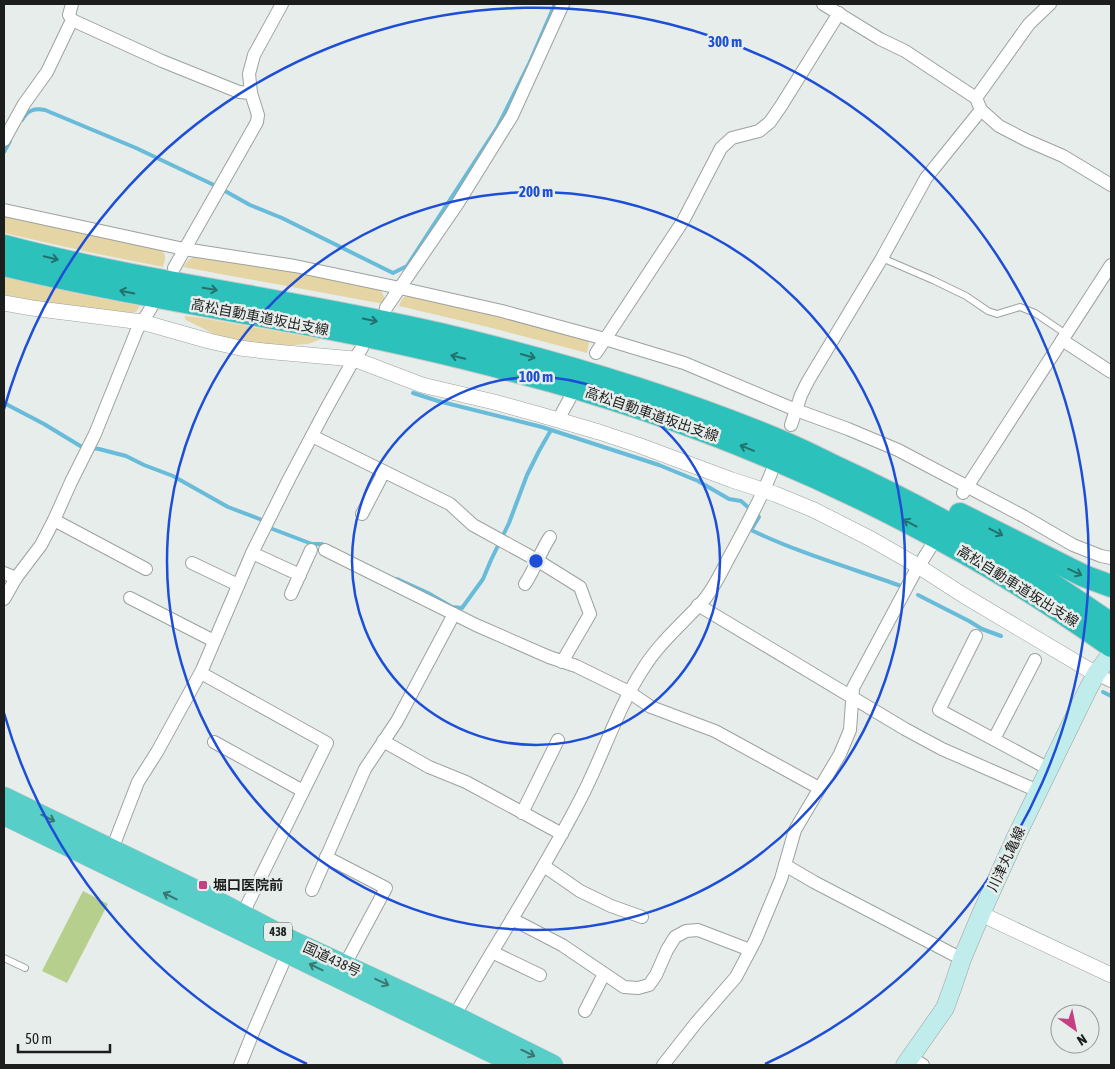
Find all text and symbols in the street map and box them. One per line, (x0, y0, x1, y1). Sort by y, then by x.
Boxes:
text: 300 m (708, 33, 742, 50)
text: 200 m (519, 183, 553, 200)
one-way arrow (43, 254, 59, 263)
one-way arrow (202, 285, 218, 295)
one-way arrow (120, 287, 136, 296)
street label: 高松自動車道坂出支線 (190, 296, 330, 338)
one-way arrow (362, 315, 378, 325)
one-way arrow (520, 351, 536, 361)
one-way arrow (451, 352, 467, 361)
text: 100 m (519, 368, 553, 385)
street label: 高松自動車道坂出支線 (583, 384, 721, 444)
one-way arrow (740, 443, 755, 452)
one-way arrow (903, 518, 918, 527)
one-way arrow (989, 527, 1004, 537)
street label: 高松自動車道坂出支線 (954, 542, 1082, 630)
centre of rings (527, 552, 545, 570)
one-way arrow (1067, 568, 1082, 577)
one-way arrow (40, 814, 55, 823)
street label: 川津丸亀線 (984, 824, 1028, 894)
place label: 堀口医院前 (213, 877, 283, 893)
marker: 堀口医院前 (197, 879, 209, 891)
one-way arrow (163, 891, 178, 900)
road number: 438 (264, 922, 292, 942)
street label: 国道438号 (301, 939, 363, 979)
one-way arrow (309, 962, 324, 972)
one-way arrow (374, 978, 389, 988)
north arrow (1050, 1004, 1100, 1054)
scale bar (18, 1022, 110, 1054)
text: 50 m (25, 1030, 52, 1047)
text: N (1074, 1031, 1090, 1049)
one-way arrow (521, 1048, 536, 1058)

